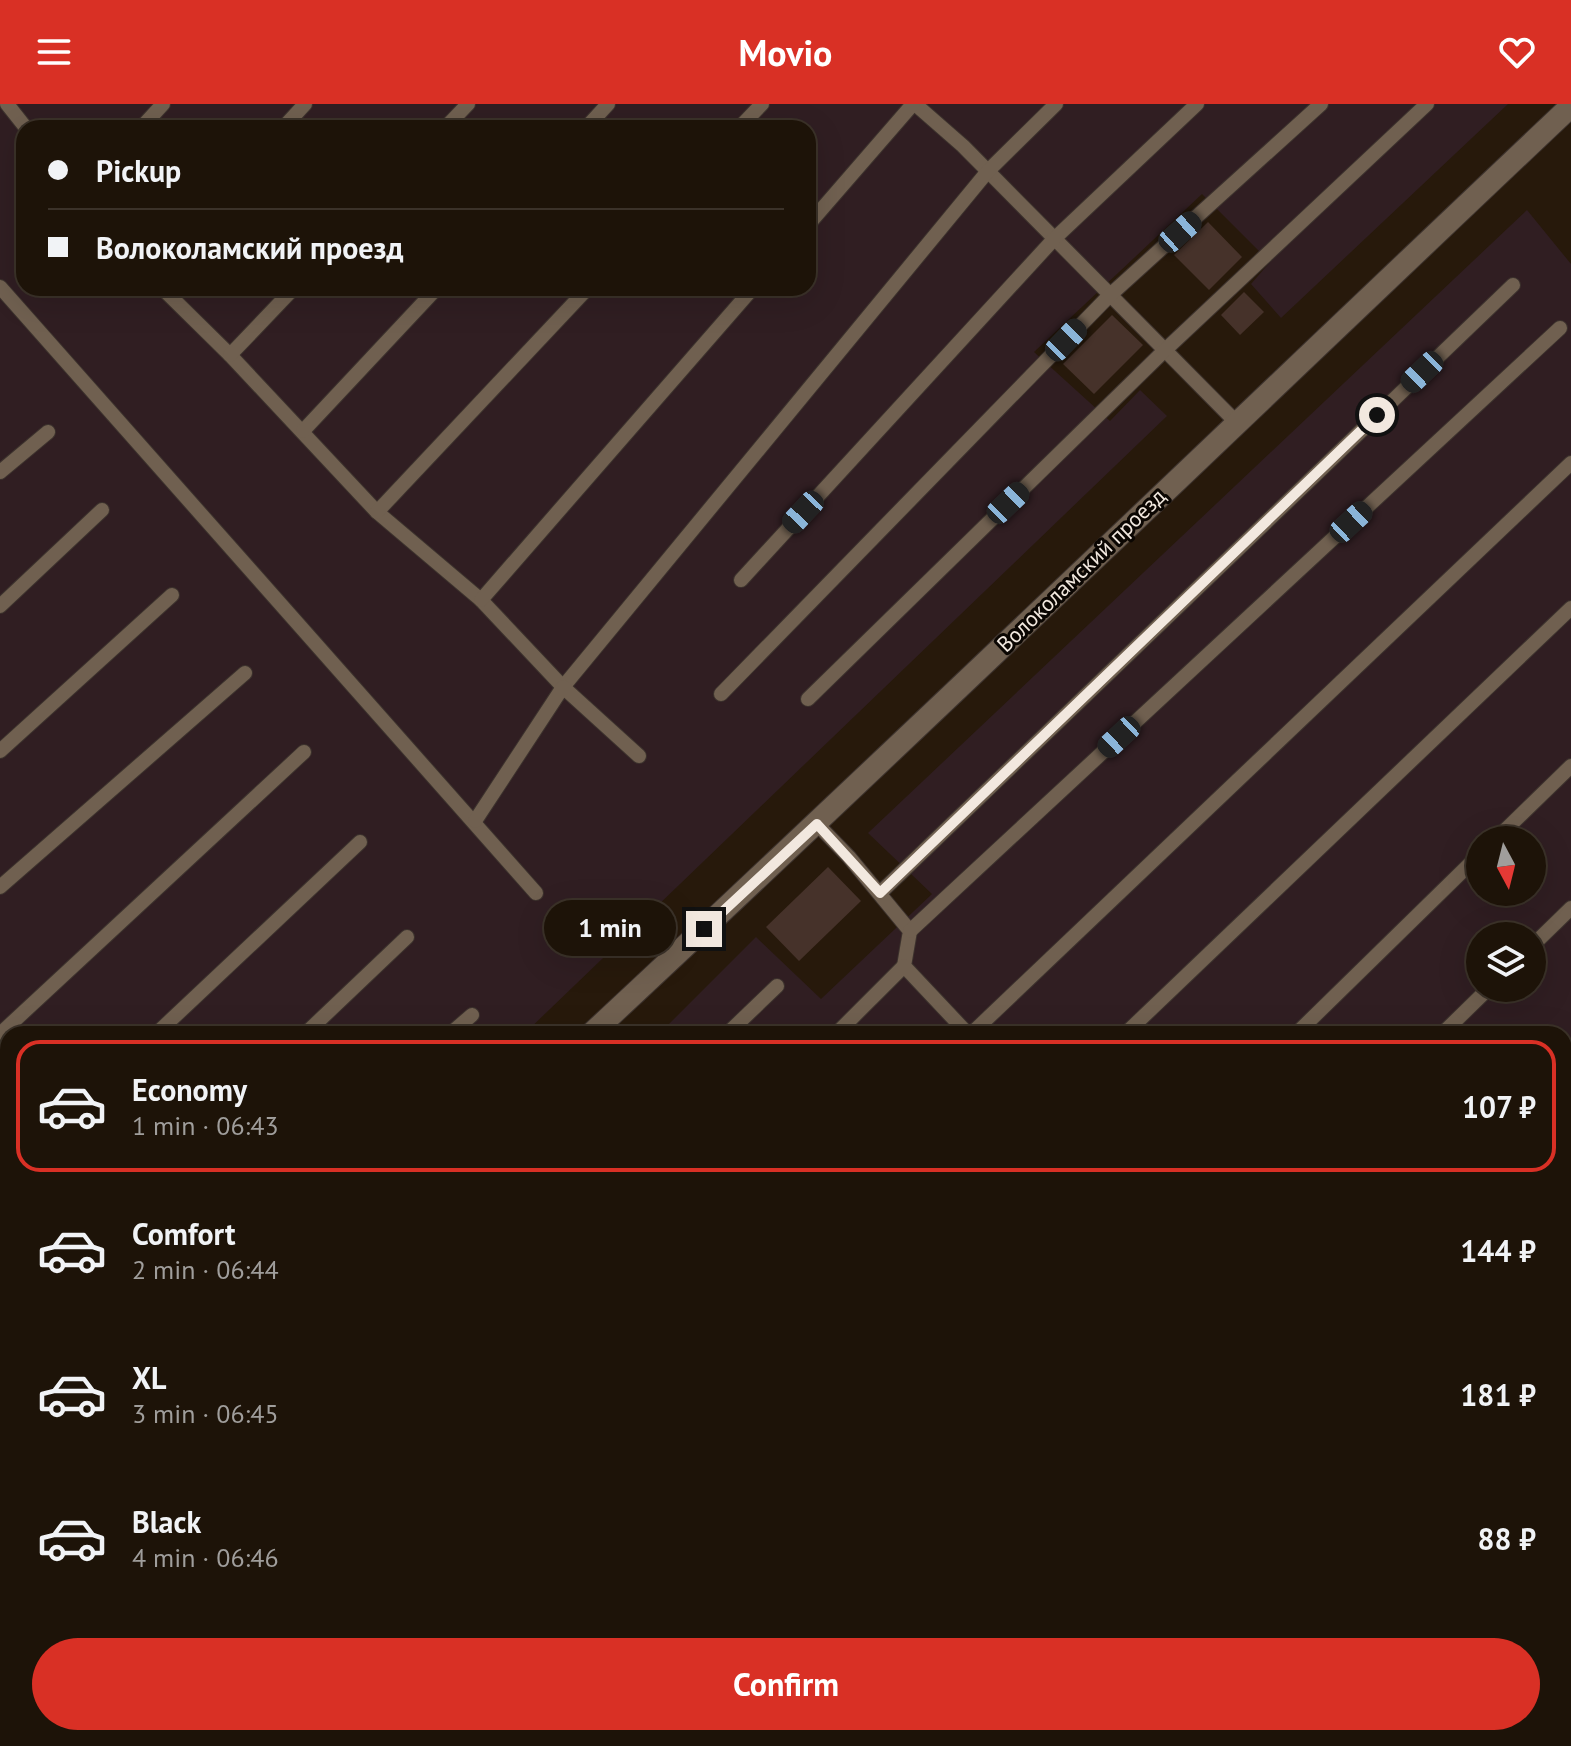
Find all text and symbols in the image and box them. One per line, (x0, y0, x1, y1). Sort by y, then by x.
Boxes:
text: Movio (739, 29, 832, 76)
icon: menu (32, 30, 76, 74)
icon: heart (1495, 30, 1539, 74)
text: Pickup (96, 151, 181, 190)
car (1154, 207, 1206, 257)
text: Волоколамский проезд (96, 228, 404, 267)
car (1041, 314, 1091, 366)
car (1396, 347, 1448, 397)
route start (1359, 397, 1395, 433)
car (982, 478, 1034, 528)
street label: Волоколамский проезд (991, 482, 1171, 658)
car (778, 486, 828, 538)
car (1325, 497, 1377, 547)
car (1093, 712, 1145, 762)
north arrow (1466, 826, 1546, 906)
map controls (1466, 826, 1546, 1002)
callout: 1 min (544, 901, 676, 957)
text: 1 min (578, 911, 642, 944)
route end (686, 911, 722, 947)
button: layers (1466, 922, 1546, 1002)
icon: car (36, 1070, 108, 1142)
text: Economy (132, 1070, 247, 1109)
text: 107 ₽ (1462, 1087, 1536, 1126)
text: 1 min · 06:43 (132, 1109, 279, 1142)
icon: car (36, 1214, 108, 1286)
text: Comfort (132, 1214, 235, 1253)
text: 144 ₽ (1460, 1231, 1536, 1270)
text: 2 min · 06:44 (132, 1253, 279, 1286)
icon: car (36, 1358, 108, 1430)
text: XL (132, 1358, 166, 1397)
text: 181 ₽ (1460, 1375, 1536, 1414)
text: 3 min · 06:45 (132, 1397, 279, 1430)
icon: car (36, 1502, 108, 1574)
text: Black (132, 1502, 201, 1541)
text: 88 ₽ (1477, 1519, 1536, 1558)
text: 4 min · 06:46 (132, 1541, 279, 1574)
button: Confirm (32, 1638, 1540, 1730)

